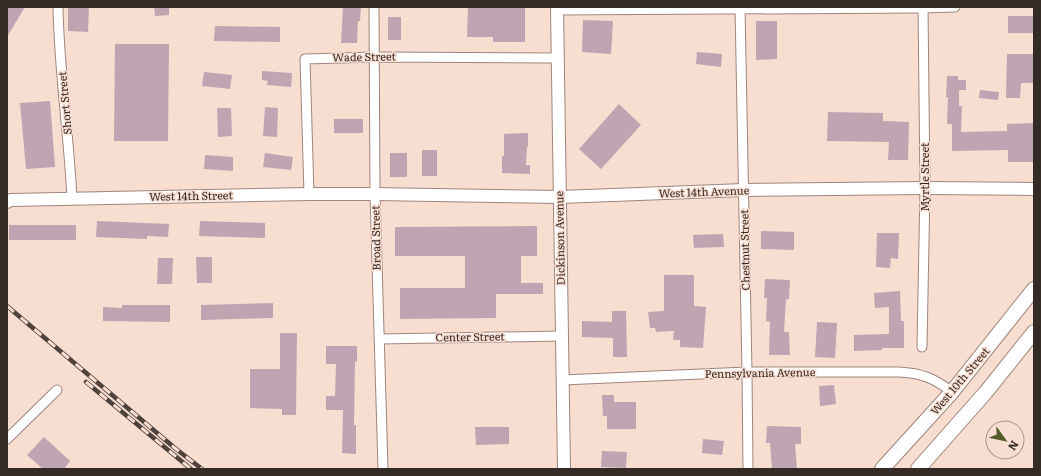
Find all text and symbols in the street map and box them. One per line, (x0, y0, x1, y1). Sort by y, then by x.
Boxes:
street label: Wade Street (332, 47, 397, 65)
street label: Short Street (53, 70, 75, 135)
street label: Myrtle Street (916, 142, 932, 212)
street label: West 14th Avenue (658, 181, 750, 201)
street label: West 14th Street (149, 186, 233, 204)
street label: Dickinson Avenue (550, 190, 568, 285)
street label: Broad Street (366, 205, 384, 271)
street label: Chestnut Street (735, 209, 753, 291)
street label: Center Street (435, 327, 505, 345)
street label: West 10th Street (926, 343, 993, 418)
street label: Pennsylvania Avenue (705, 363, 816, 381)
north arrow (985, 420, 1025, 460)
text: N (1005, 438, 1023, 454)

